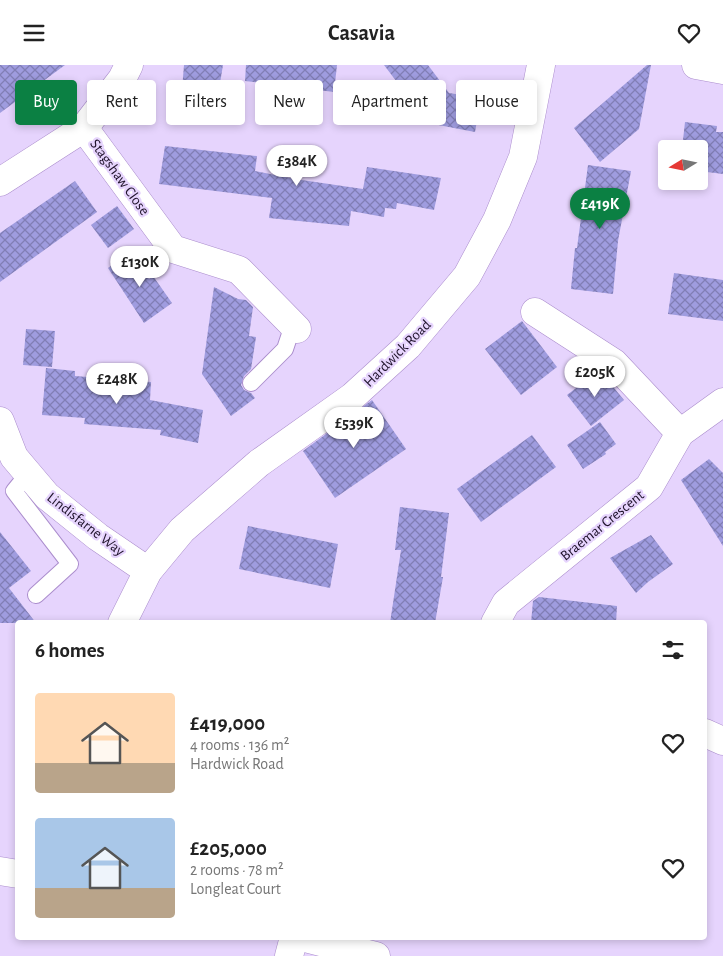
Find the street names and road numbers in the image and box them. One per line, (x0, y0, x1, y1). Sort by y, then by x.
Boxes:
street label: Stagshaw Close (87, 136, 152, 218)
street label: Hardwick Road (361, 317, 434, 390)
street label: Braemar Crescent (558, 487, 647, 563)
street label: Lindisfarne Way (44, 490, 128, 559)

